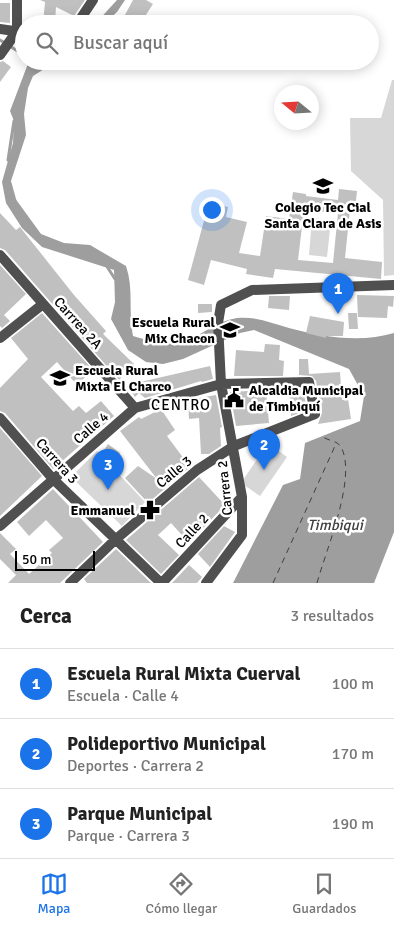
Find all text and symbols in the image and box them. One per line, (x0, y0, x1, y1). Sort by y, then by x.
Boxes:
search box (15, 15, 379, 70)
icon: search (33, 29, 61, 57)
text: Buscar aquí (73, 31, 168, 55)
north arrow (274, 85, 319, 130)
school or university icon: Colegio Tec Cial Santa Clara de Asis (312, 175, 334, 197)
your location (199, 197, 225, 223)
place label: Colegio Tec Cial Santa Clara de Asis (264, 199, 382, 232)
pin: 1 (322, 273, 354, 314)
street label: Carrrea 2A (50, 294, 106, 353)
place label: Escuela Rural Mix Chacon (132, 314, 216, 347)
school or university icon: Escuela Rural Mix Chacon (219, 319, 241, 341)
place label: Escuela Rural Mixta El Charco (75, 362, 171, 395)
school or university icon: Escuela Rural Mixta El Charco (49, 367, 71, 389)
place label: Alcaldia Municipal de Timbiquí (249, 382, 364, 415)
public building icon: Alcaldia Municipal de Timbiquí (223, 387, 245, 409)
district label: CENTRO (151, 396, 211, 414)
street label: Calle 4 (70, 408, 112, 448)
pin: 2 (248, 429, 280, 470)
street label: Carrera 3 (32, 435, 82, 487)
pin: 3 (92, 449, 124, 490)
street label: Calle 3 (153, 452, 195, 492)
street label: Carrera 2 (214, 460, 236, 516)
pharmacy icon: Emmanuel (139, 499, 161, 521)
place label: Emmanuel (71, 502, 136, 519)
street label: Calle 2 (172, 510, 212, 552)
water label: Timbiqui (307, 516, 365, 534)
scale bar (15, 548, 95, 571)
text: 50 m (22, 551, 51, 568)
text: Cerca (20, 603, 72, 629)
text: 3 resultados (291, 606, 374, 626)
text: Escuela Rural Mixta Cuerval (67, 662, 300, 686)
text: 1 (32, 674, 40, 694)
text: 100 m (332, 674, 374, 694)
text: Escuela · Calle 4 (67, 686, 179, 706)
text: Polideportivo Municipal (67, 732, 266, 756)
text: 2 (32, 744, 40, 764)
text: 170 m (332, 744, 374, 764)
text: Deportes · Carrera 2 (67, 756, 204, 776)
text: Parque Municipal (67, 802, 212, 826)
text: 3 (32, 814, 40, 834)
text: 190 m (332, 814, 374, 834)
text: Parque · Carrera 3 (67, 826, 190, 846)
tab: Mapa (38, 870, 70, 917)
tab: Cómo llegar (146, 870, 217, 917)
tab: Guardados (292, 870, 356, 917)

